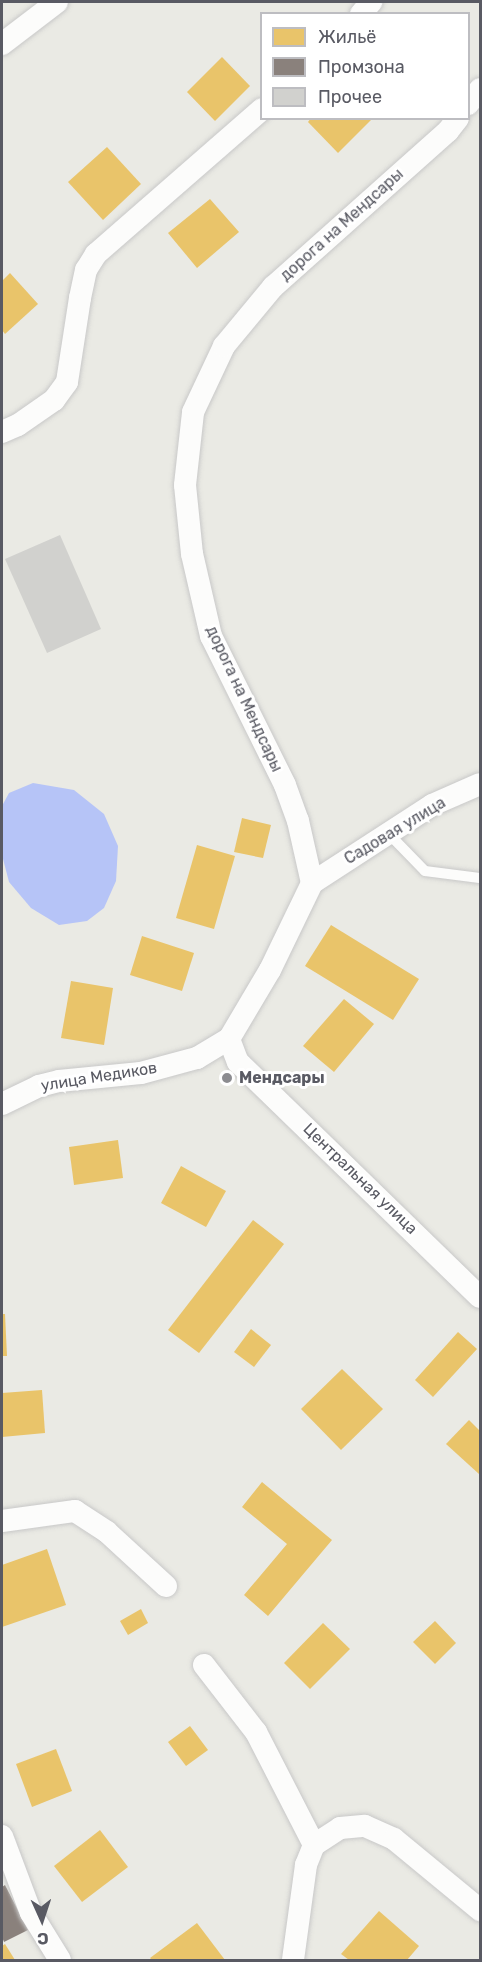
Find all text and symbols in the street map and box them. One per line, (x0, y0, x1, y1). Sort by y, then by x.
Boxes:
legend (260, 12, 470, 120)
text: Жильё (318, 26, 376, 48)
text: Промзона (318, 56, 405, 78)
text: Прочее (318, 86, 382, 108)
street label: дорога на Мендсары (276, 165, 408, 285)
street label: дорога на Мендсары (202, 623, 286, 775)
street label: Садовая улица (341, 793, 449, 869)
street label: улица Медиков (40, 1058, 158, 1096)
place label: Мендсары (239, 1068, 325, 1088)
marker: Мендсары (220, 1071, 234, 1085)
street label: Центральная улица (299, 1119, 421, 1239)
north arrow (12, 1890, 72, 1950)
text: С (37, 1929, 49, 1948)

